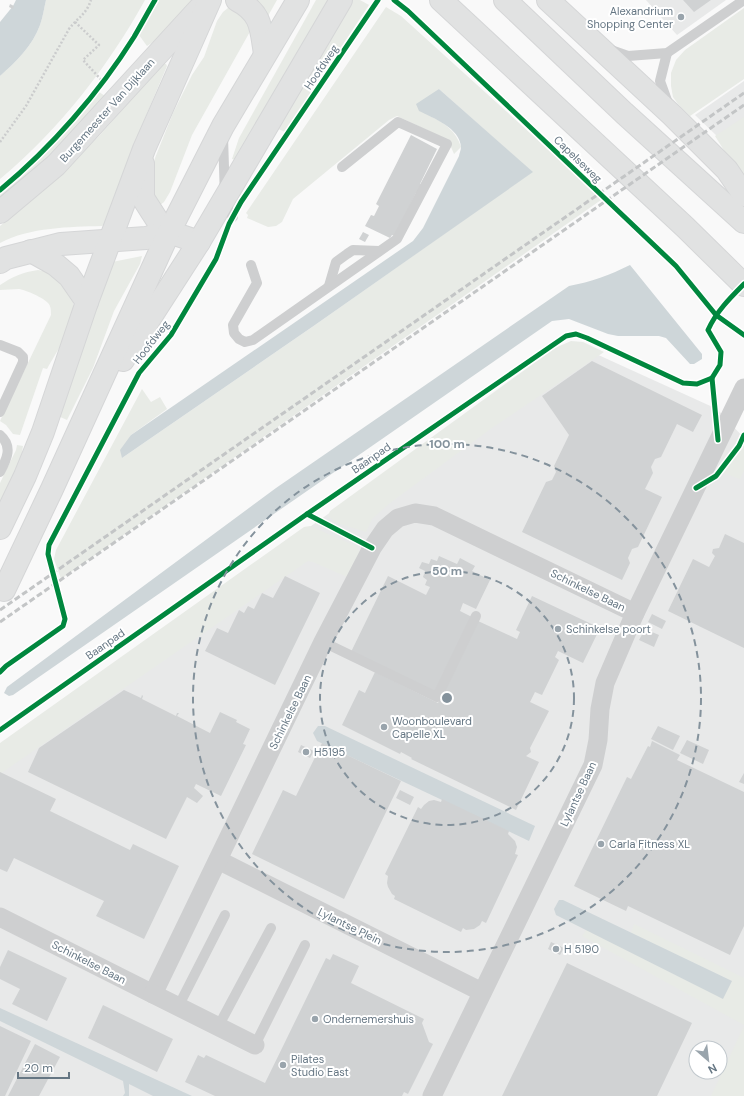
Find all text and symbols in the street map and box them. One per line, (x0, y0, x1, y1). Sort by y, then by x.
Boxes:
place label: Alexandrium Shopping Center (587, 4, 673, 31)
marker: Alexandrium Shopping Center (676, 12, 686, 22)
street label: Hoofdweg (301, 42, 341, 92)
street label: Burgemeester Van Dijklaan (57, 55, 157, 165)
street label: Capelseweg (551, 133, 605, 185)
street label: Hoofdweg (130, 317, 172, 367)
text: 100 m (429, 436, 465, 452)
street label: Baanpad (349, 439, 393, 477)
text: 50 m (432, 563, 462, 579)
street label: Schinkelse Baan (548, 566, 628, 614)
place label: Schinkelse poort (566, 622, 651, 636)
marker: Schinkelse poort (553, 624, 563, 634)
street label: Baanpad (83, 625, 127, 663)
street label: Schinkelse Baan (266, 672, 314, 752)
centre of rings (440, 691, 454, 705)
place label: Woonboulevard Capelle XL (392, 714, 472, 741)
marker: Woonboulevard Capelle XL (379, 722, 389, 732)
place label: H5195 (314, 745, 346, 759)
marker: H5195 (301, 747, 311, 757)
street label: Lylantse Baan (557, 759, 599, 829)
place label: Carla Fitness XL (609, 837, 690, 851)
marker: Carla Fitness XL (596, 839, 606, 849)
street label: Lylantse Plein (316, 905, 384, 947)
street label: Schinkelse Baan (50, 937, 128, 987)
place label: H 5190 (564, 942, 599, 956)
marker: H 5190 (551, 944, 561, 954)
place label: Ondernemershuis (323, 1012, 414, 1026)
marker: Ondernemershuis (310, 1014, 320, 1024)
north arrow (688, 1040, 728, 1080)
place label: Pilates Studio East (291, 1052, 349, 1079)
scale bar (18, 1054, 69, 1080)
text: 20 m (24, 1060, 53, 1076)
marker: Pilates Studio East (278, 1060, 288, 1070)
text: N (706, 1061, 720, 1077)

